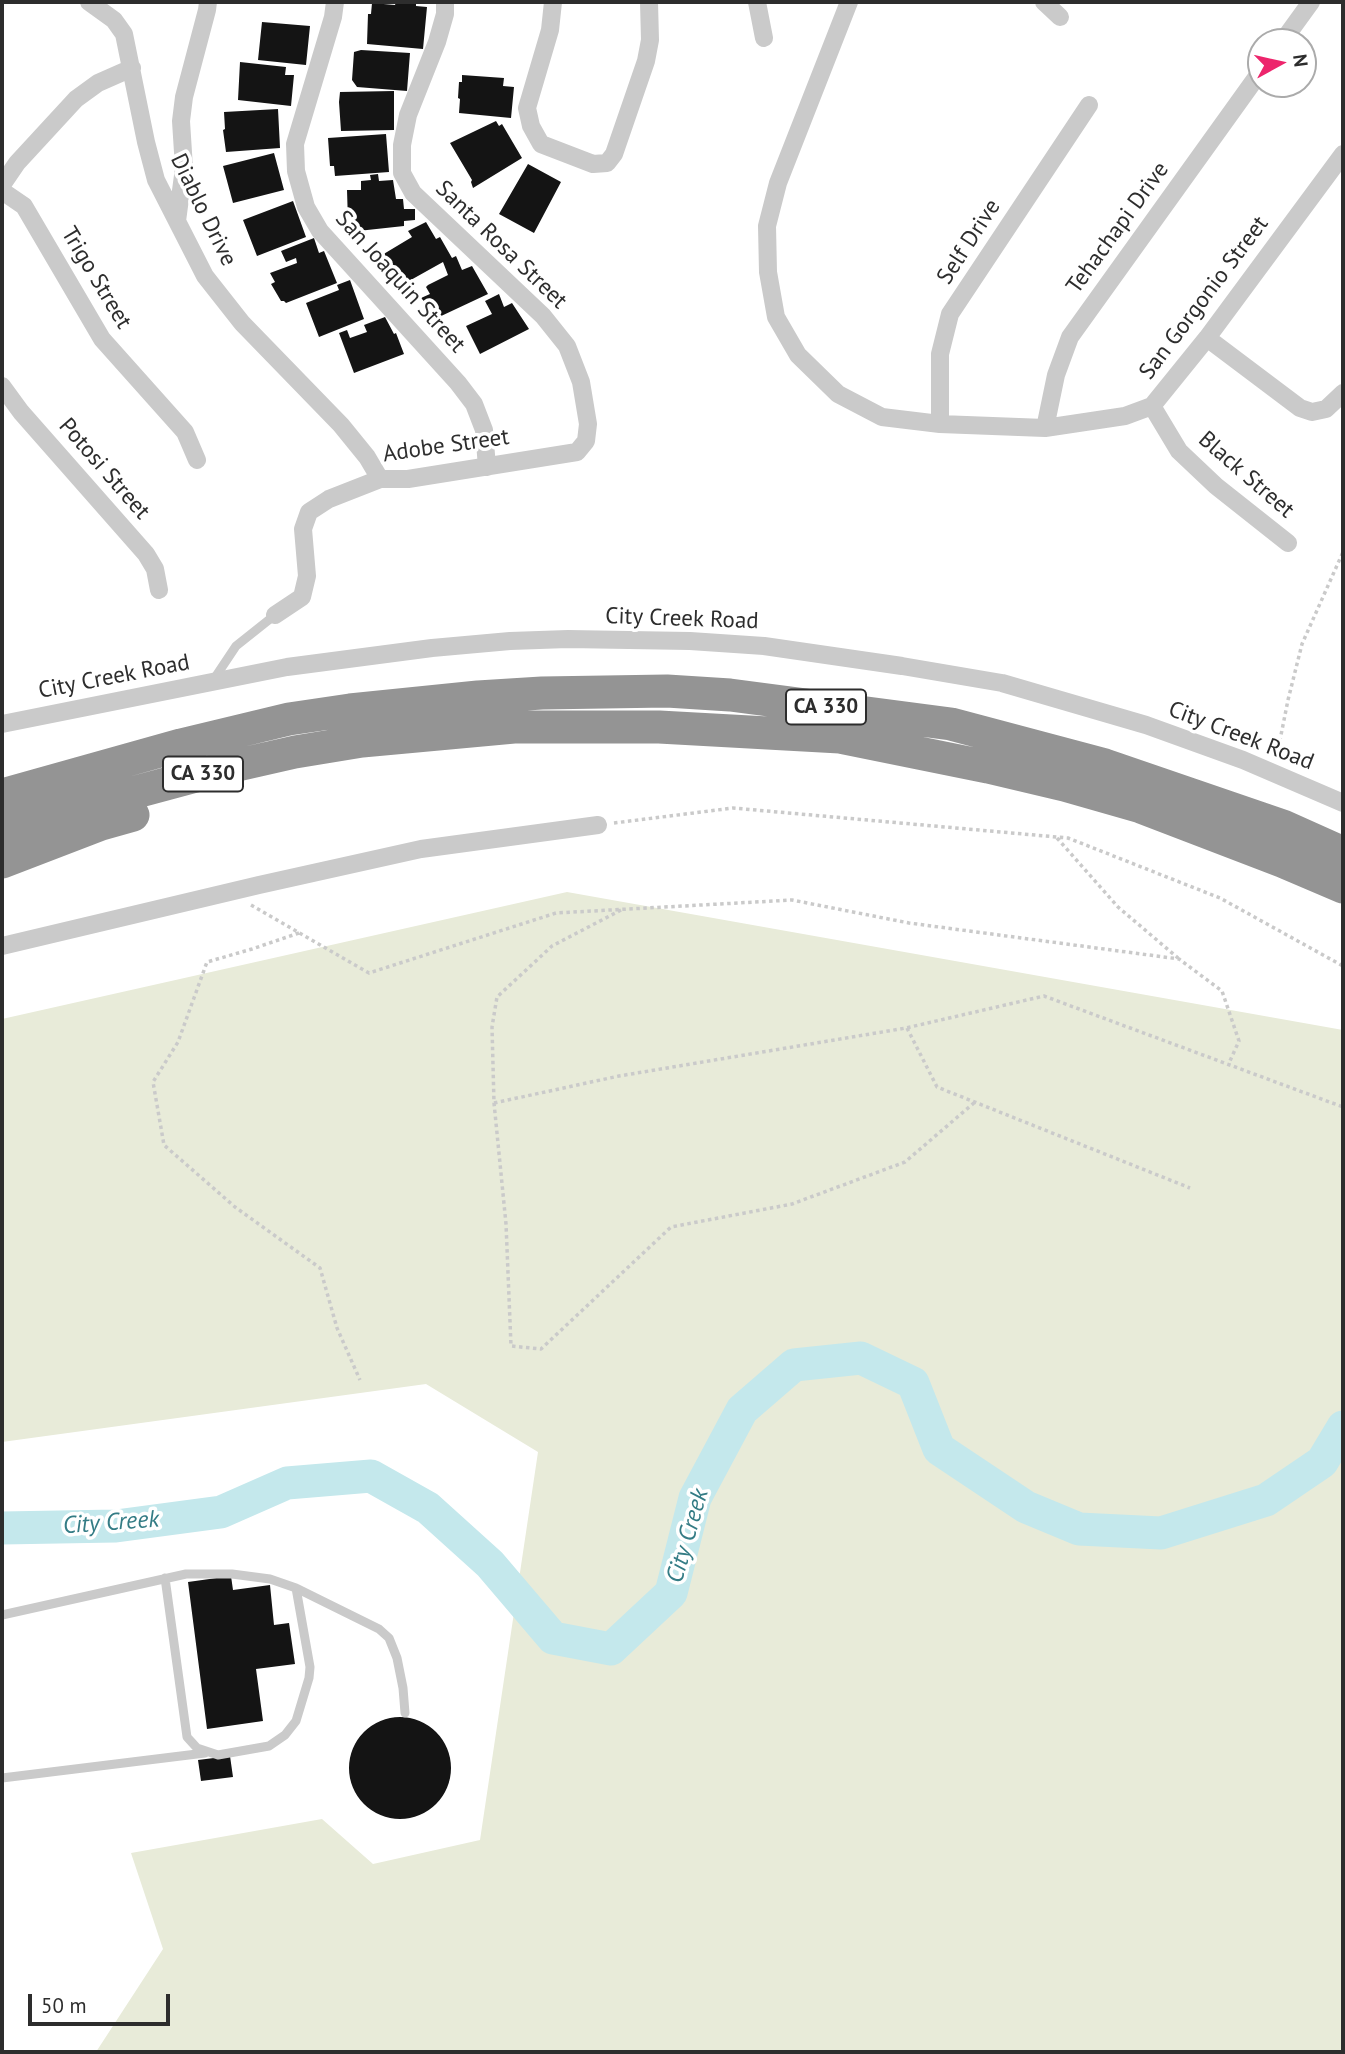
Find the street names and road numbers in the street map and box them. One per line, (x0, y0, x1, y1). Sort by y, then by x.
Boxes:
street label: Diablo Drive (164, 149, 242, 271)
street label: Tehachapi Drive (1061, 157, 1175, 299)
street label: Santa Rosa Street (429, 175, 573, 315)
street label: Self Drive (931, 194, 1007, 290)
street label: San Joaquin Street (329, 205, 471, 359)
street label: San Gorgonio Street (1134, 211, 1274, 385)
street label: Trigo Street (55, 222, 137, 334)
street label: Potosi Street (53, 413, 155, 525)
street label: Adobe Street (381, 423, 511, 469)
street label: Black Street (1192, 426, 1300, 524)
street label: City Creek Road (605, 603, 759, 635)
street label: City Creek Road (36, 649, 192, 705)
road number: CA 330 (786, 690, 866, 724)
street label: City Creek Road (1164, 696, 1318, 776)
road number: CA 330 (163, 756, 243, 792)

